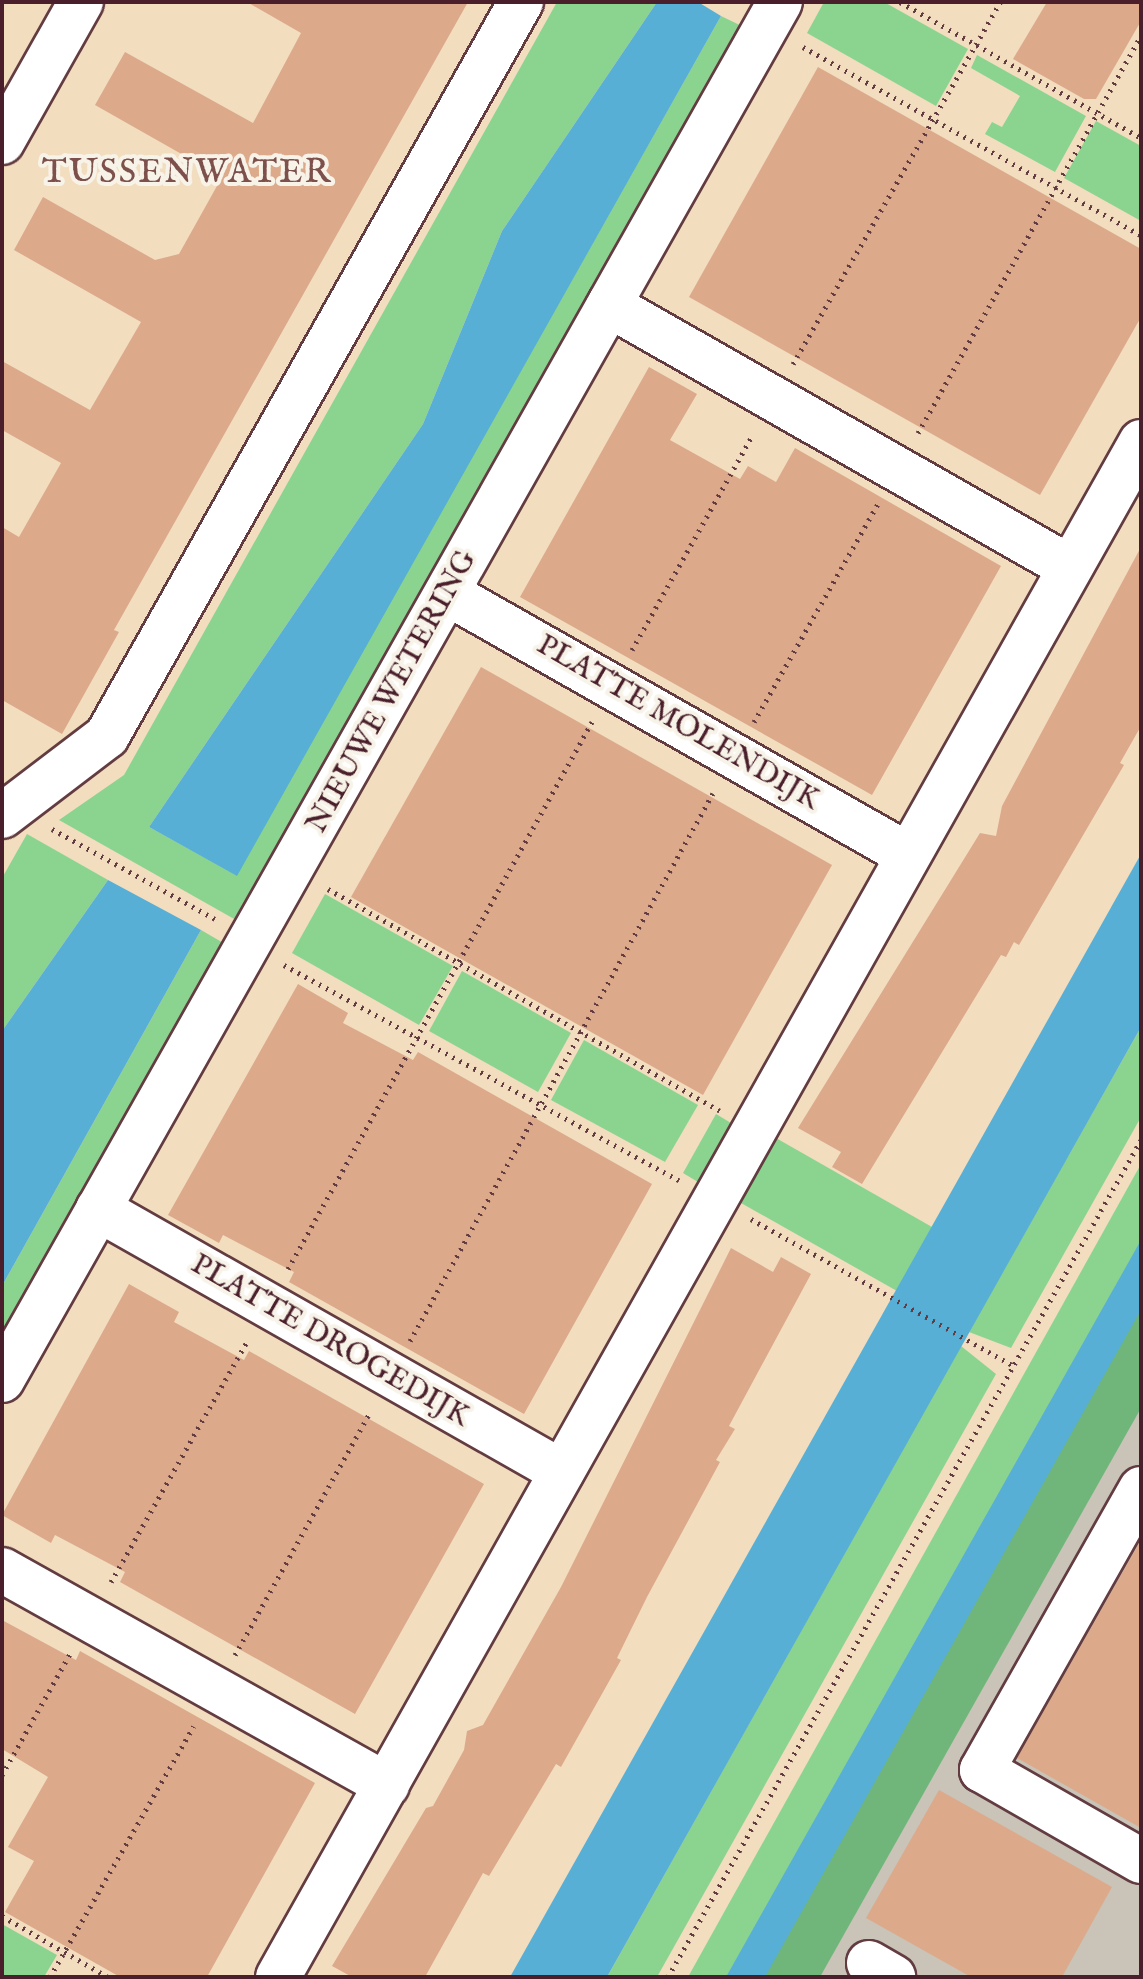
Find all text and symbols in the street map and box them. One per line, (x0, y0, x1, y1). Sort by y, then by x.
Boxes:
district label: TUSSENWATER (42, 153, 332, 193)
street label: NIEUWE WETERING (299, 544, 485, 840)
street label: PLATTE MOLENDIJK (530, 627, 826, 819)
street label: PLATTE DROGEDIJK (184, 1247, 476, 1435)

